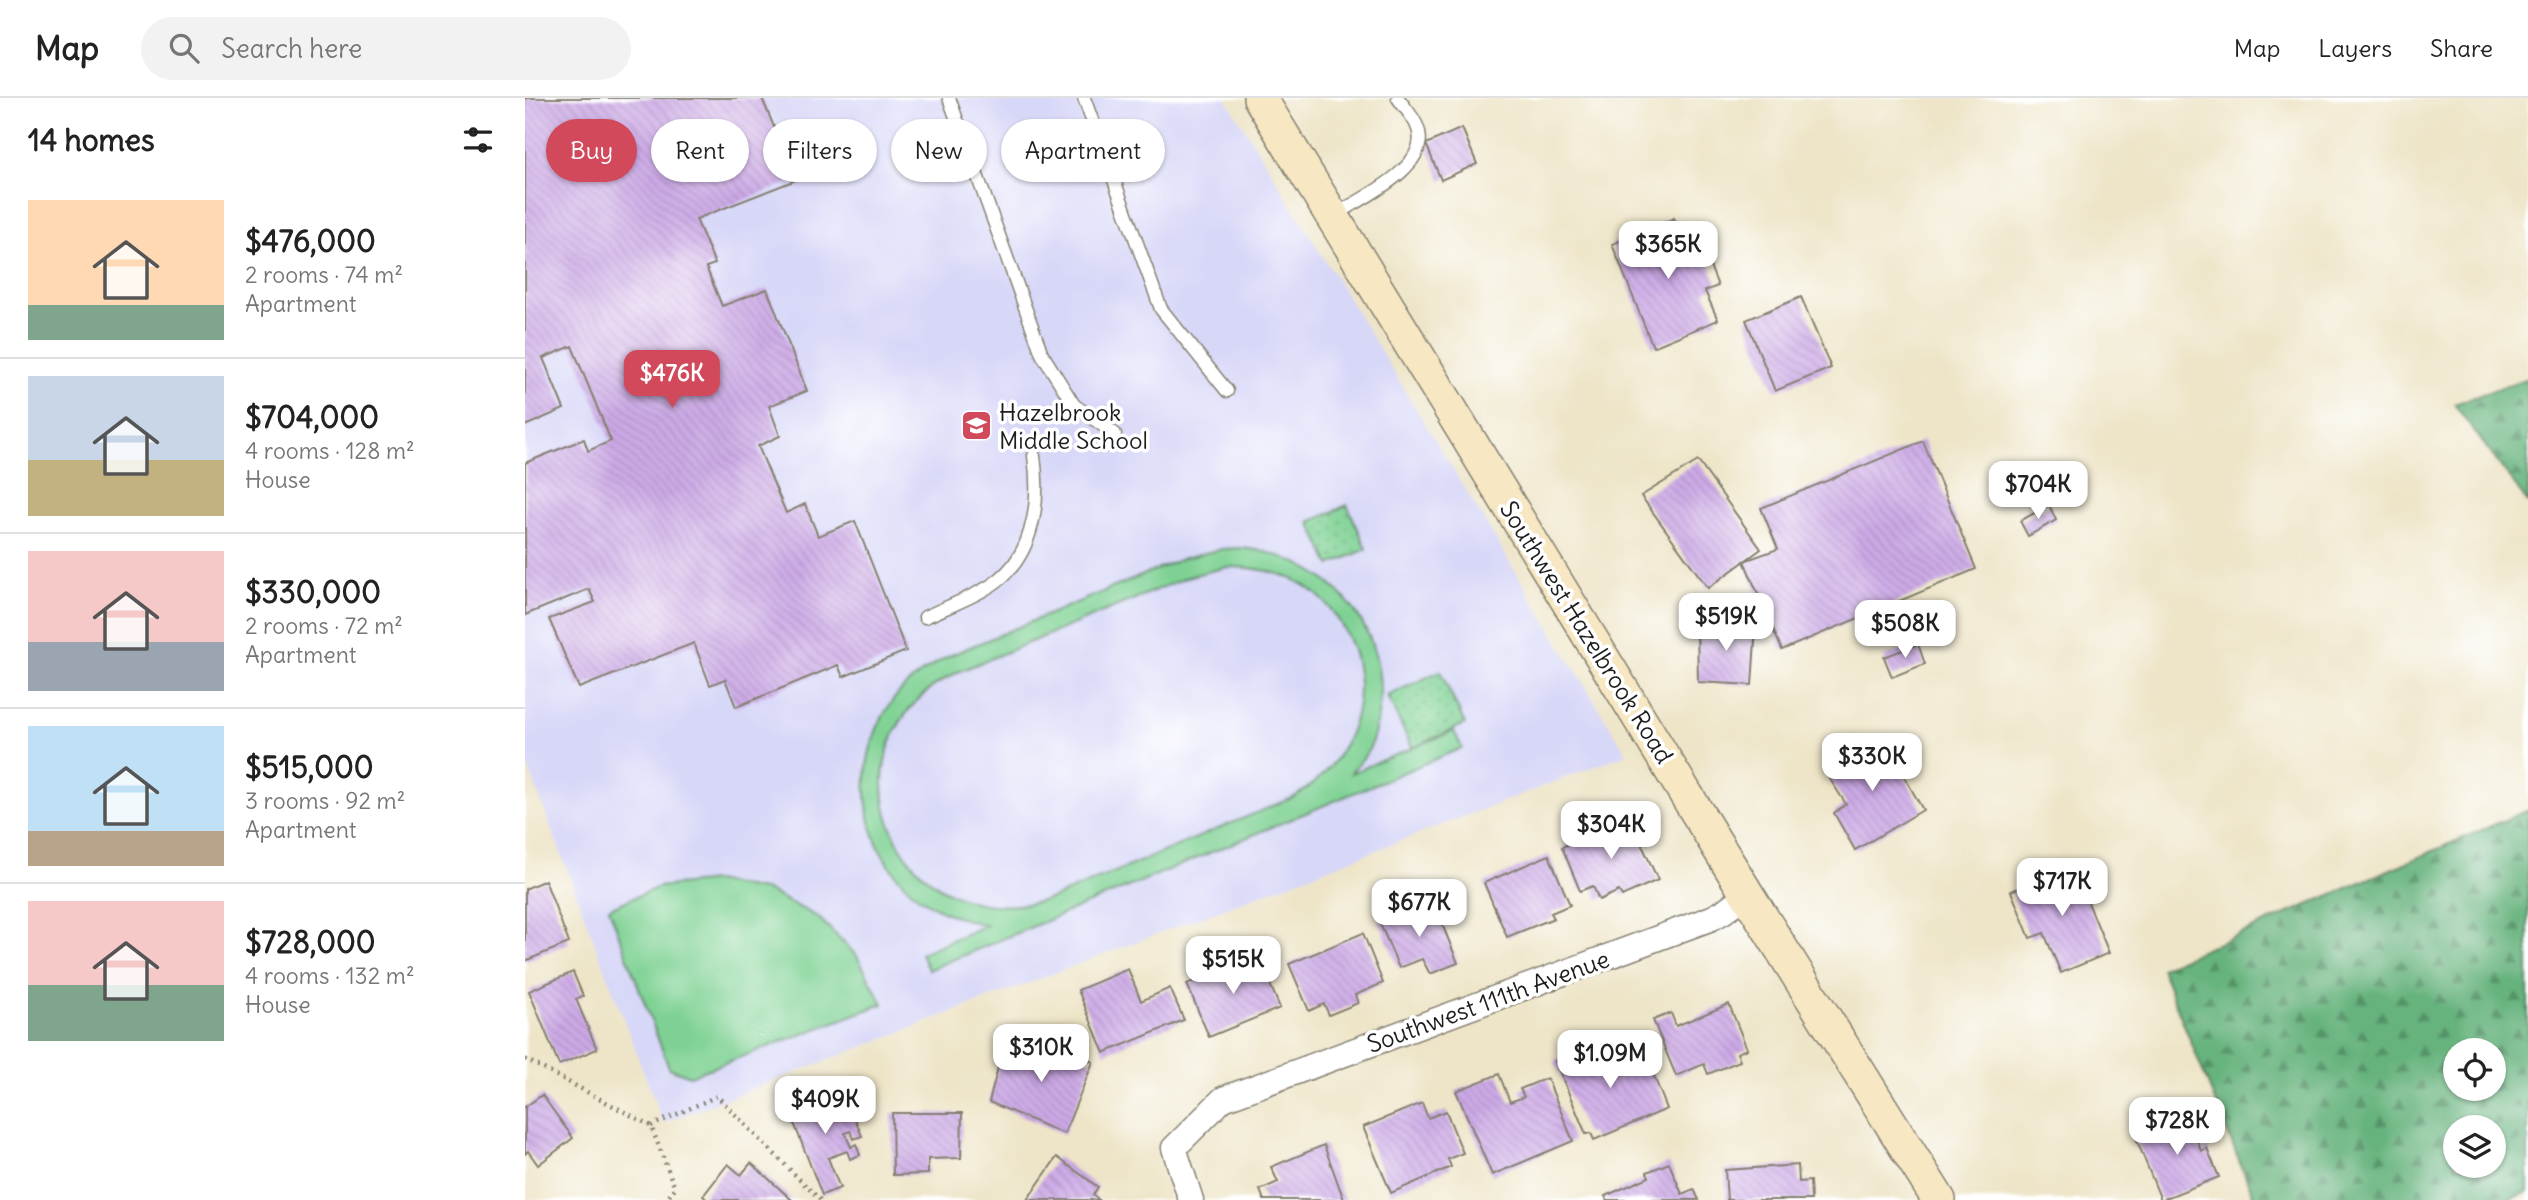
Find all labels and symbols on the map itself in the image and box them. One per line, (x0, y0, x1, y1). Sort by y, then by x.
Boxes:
pin: $365K (1619, 222, 1717, 281)
pin: $476K (623, 350, 721, 410)
place label: Hazelbrook Middle School (999, 397, 1148, 455)
school or university icon: Hazelbrook Middle School (959, 409, 993, 443)
pin: $704K (1989, 462, 2087, 521)
street label: Southwest Hazelbrook Road (1494, 495, 1680, 769)
pin: $519K (1677, 594, 1775, 653)
pin: $508K (1856, 601, 1954, 660)
pin: $330K (1823, 734, 1921, 793)
pin: $304K (1562, 802, 1660, 861)
pin: $717K (2013, 858, 2111, 918)
pin: $677K (1370, 880, 1468, 939)
pin: $515K (1184, 936, 1282, 996)
street label: Southwest 111th Avenue (1363, 943, 1613, 1059)
pin: $310K (992, 1024, 1090, 1084)
pin: $1.09M (1553, 1030, 1667, 1090)
pin: $409K (776, 1076, 874, 1136)
pin: $728K (2128, 1098, 2226, 1157)

